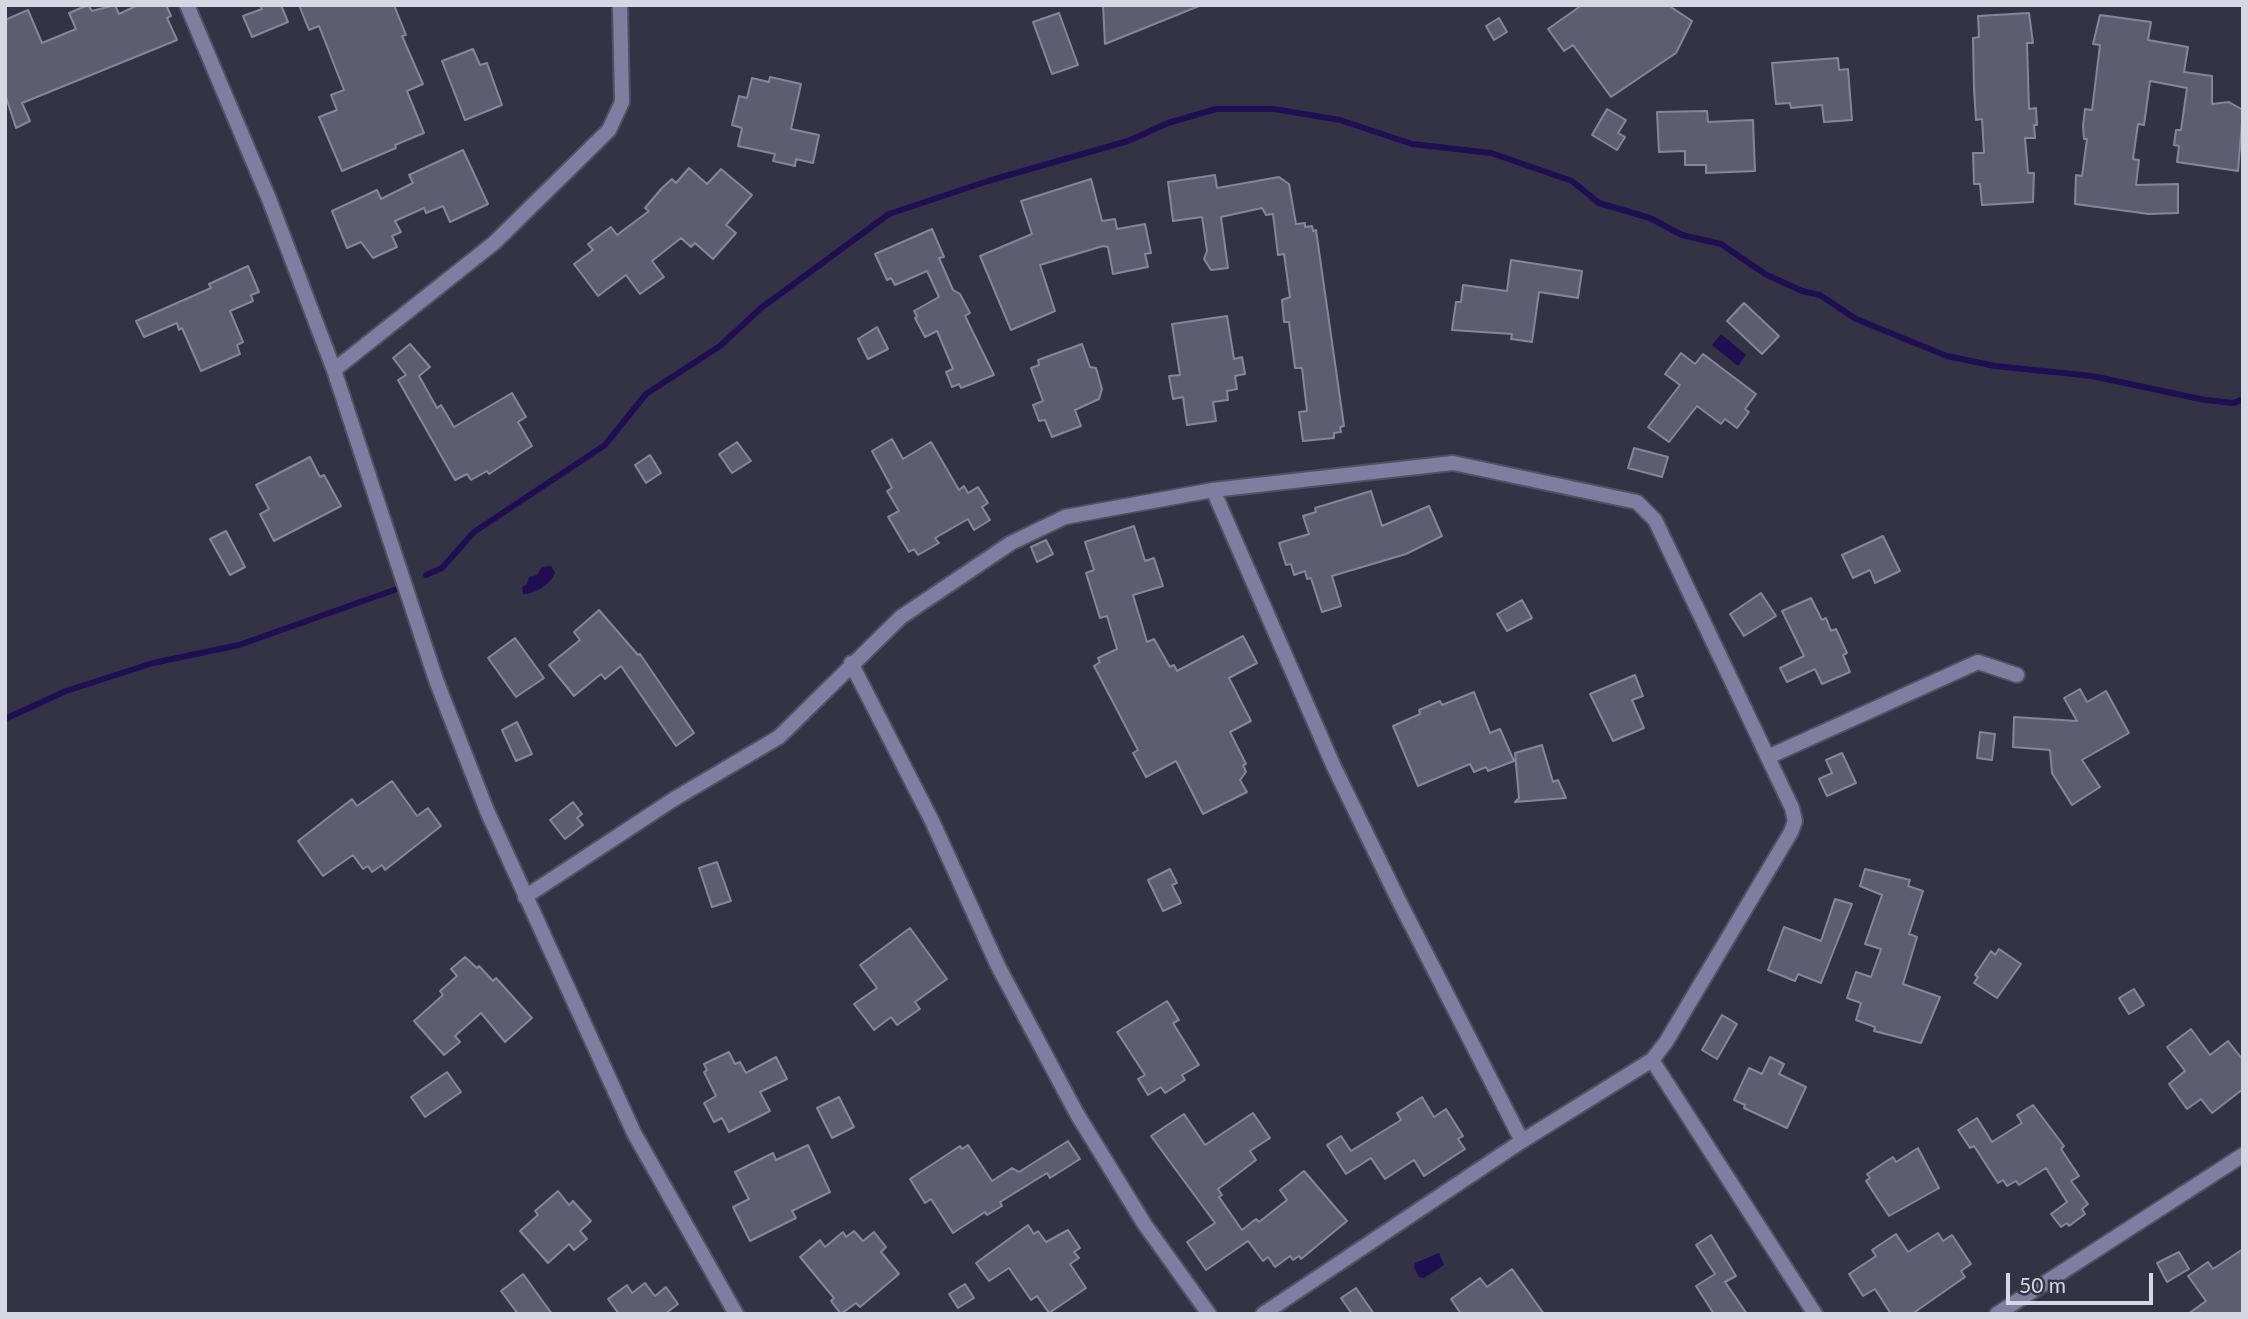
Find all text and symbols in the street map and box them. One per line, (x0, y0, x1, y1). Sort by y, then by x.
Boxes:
scale bar (2010, 1260, 2157, 1304)
text: 50 m (2019, 1272, 2066, 1297)

